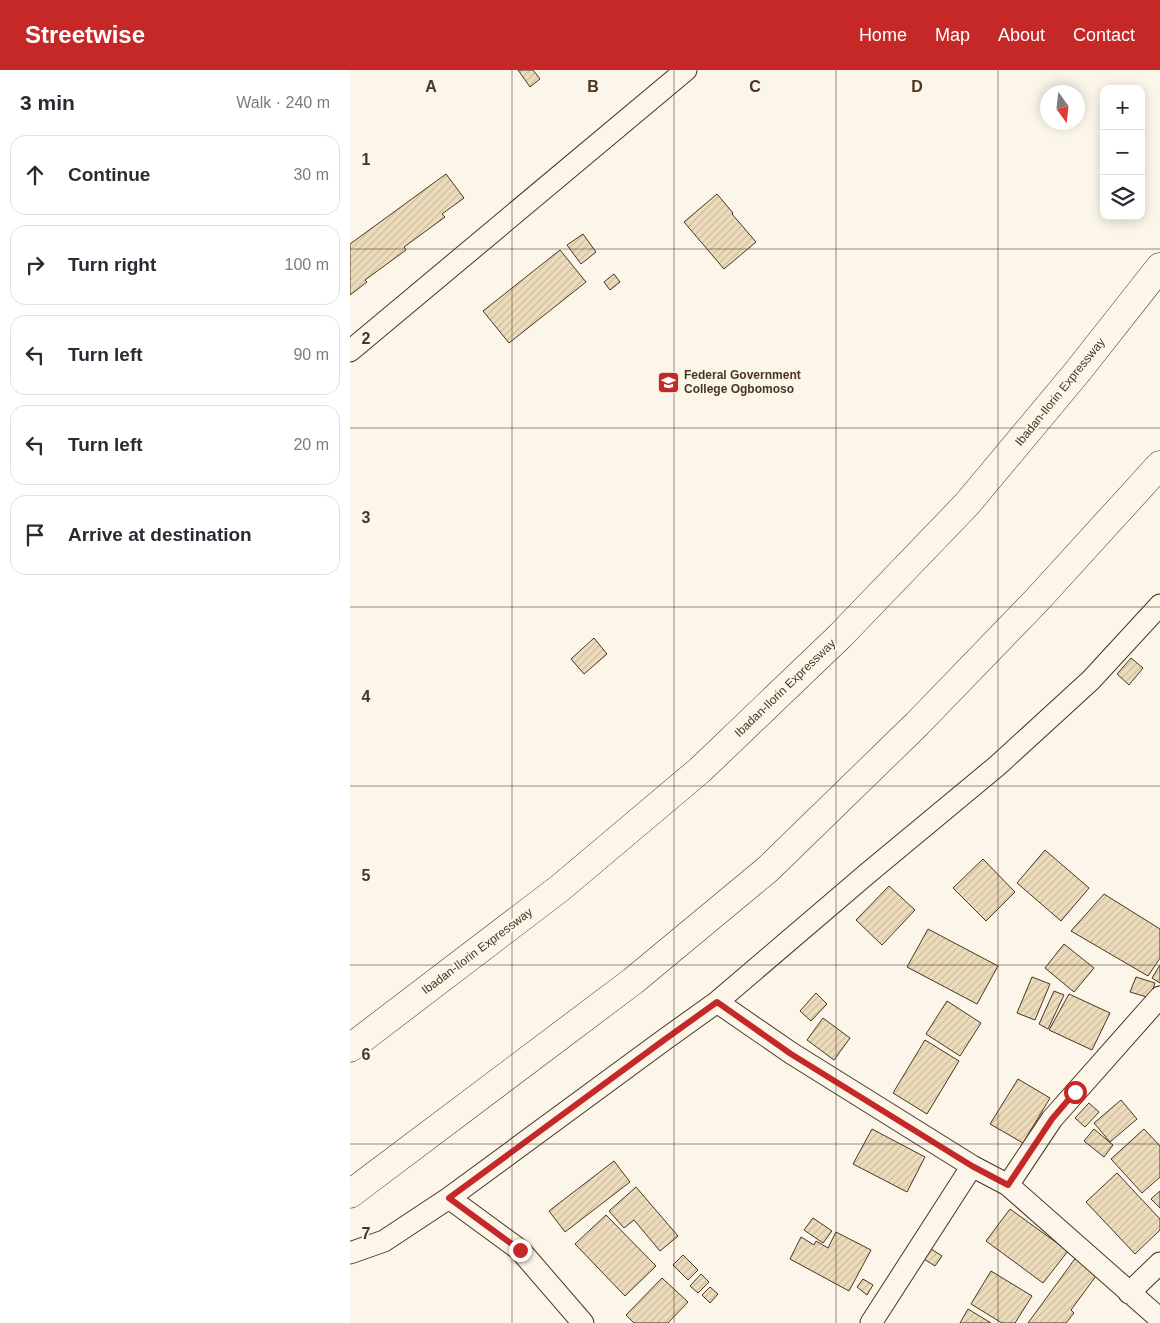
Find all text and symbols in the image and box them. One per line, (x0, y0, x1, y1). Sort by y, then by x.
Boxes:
text: Streetwise (25, 21, 145, 48)
text: Home (859, 25, 907, 45)
text: Map (935, 25, 970, 45)
text: About (998, 25, 1045, 45)
text: Contact (1073, 25, 1135, 45)
text: A (425, 78, 437, 95)
text: B (587, 78, 599, 95)
text: C (749, 78, 761, 95)
text: D (911, 78, 923, 95)
north arrow (1040, 85, 1085, 130)
map controls (1100, 85, 1145, 220)
button: + (1100, 85, 1145, 130)
text: 3 min (20, 91, 75, 114)
text: Walk · 240 m (236, 94, 330, 111)
button: − (1100, 130, 1145, 175)
text: 1 (362, 151, 371, 168)
icon: ahead (21, 161, 49, 189)
text: Continue (68, 164, 150, 185)
text: 30 m (293, 166, 329, 183)
button: layers (1100, 175, 1145, 220)
icon: right (21, 251, 49, 279)
text: Turn right (68, 254, 156, 275)
text: 100 m (285, 256, 329, 273)
text: 2 (362, 330, 371, 347)
street label: Ibadan-Ilorin Expressway (1012, 335, 1108, 449)
icon: left (21, 341, 49, 369)
text: Turn left (68, 344, 143, 365)
text: 90 m (293, 346, 329, 363)
place label: Federal Government College Ogbomoso (684, 368, 801, 396)
school or university icon: Federal Government College Ogbomoso (656, 370, 680, 394)
icon: left (21, 431, 49, 459)
text: Turn left (68, 434, 143, 455)
text: 20 m (293, 436, 329, 453)
text: 3 (362, 509, 371, 526)
icon: arrive (21, 521, 49, 549)
text: Arrive at destination (68, 524, 252, 545)
street label: Ibadan-Ilorin Expressway (732, 636, 838, 740)
text: 4 (362, 688, 371, 705)
text: 5 (362, 867, 371, 884)
street label: Ibadan-Ilorin Expressway (419, 905, 535, 997)
text: 6 (362, 1046, 371, 1063)
route start (1064, 1081, 1087, 1104)
text: 7 (362, 1225, 371, 1242)
route end (509, 1239, 532, 1262)

